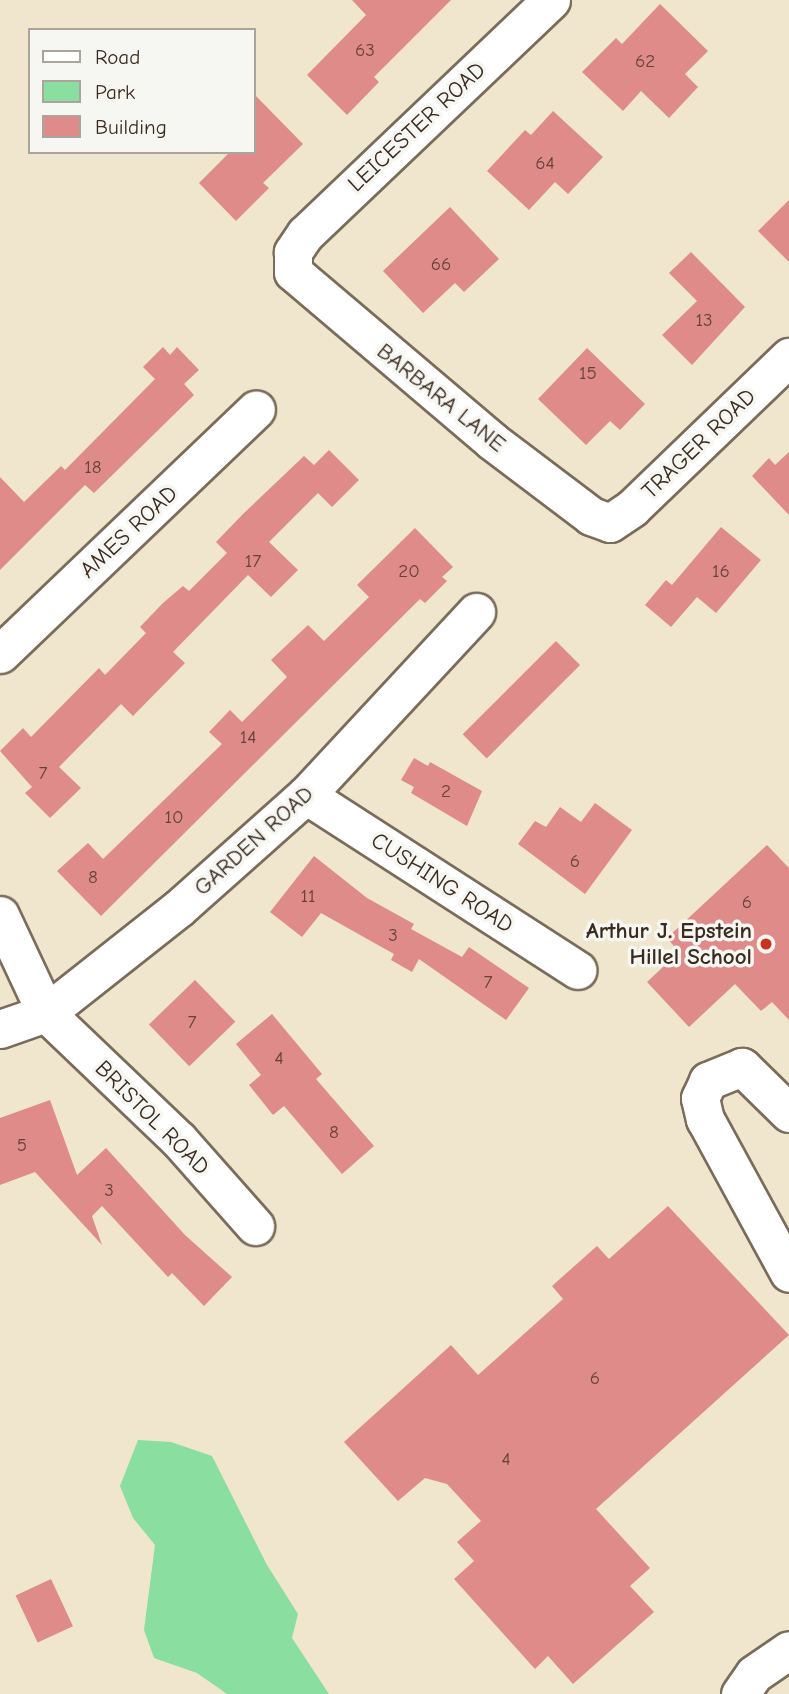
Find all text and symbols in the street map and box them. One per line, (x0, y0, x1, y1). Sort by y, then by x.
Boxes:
legend (28, 28, 256, 154)
house number: 63 (355, 40, 375, 62)
text: Road (95, 45, 140, 69)
house number: 62 (635, 51, 655, 73)
street label: LEICESTER ROAD (343, 56, 491, 198)
text: Park (95, 80, 135, 104)
text: Building (95, 115, 167, 139)
house number: 64 (535, 153, 555, 175)
house number: 66 (431, 254, 451, 276)
house number: 13 (695, 310, 713, 332)
street label: BARBARA LANE (371, 338, 511, 458)
house number: 15 (579, 363, 597, 385)
street label: TRAGER ROAD (637, 383, 761, 505)
house number: 18 (84, 457, 102, 479)
street label: AMES ROAD (75, 480, 183, 584)
house number: 17 (245, 551, 261, 573)
house number: 20 (398, 561, 420, 583)
house number: 16 (712, 561, 730, 583)
house number: 14 (240, 727, 256, 749)
house number: 7 (39, 763, 47, 785)
street label: GARDEN ROAD (189, 780, 319, 902)
house number: 2 (441, 781, 451, 803)
house number: 10 (164, 807, 184, 829)
street label: CUSHING ROAD (366, 827, 518, 939)
house number: 6 (570, 851, 580, 873)
house number: 8 (88, 867, 98, 889)
house number: 11 (300, 886, 316, 908)
house number: 6 (742, 892, 752, 914)
place label: Arthur J. Epstein Hillel School (586, 917, 752, 971)
house number: 3 (388, 925, 398, 947)
marker: Arthur J. Epstein Hillel School (758, 936, 774, 952)
house number: 7 (484, 972, 492, 994)
house number: 7 (188, 1012, 196, 1034)
house number: 4 (274, 1048, 284, 1070)
street label: BRISTOL ROAD (89, 1055, 215, 1181)
house number: 8 (329, 1122, 339, 1144)
house number: 5 (17, 1135, 27, 1157)
house number: 3 (104, 1180, 114, 1202)
house number: 6 (590, 1368, 600, 1390)
house number: 4 (501, 1449, 511, 1471)

